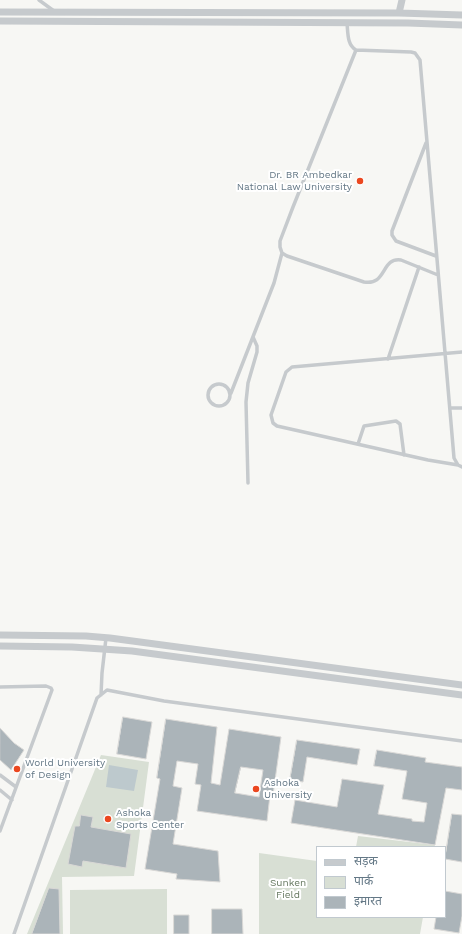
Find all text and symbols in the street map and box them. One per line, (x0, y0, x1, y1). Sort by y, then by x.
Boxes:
place label: Dr. BR Ambedkar National Law University (237, 169, 352, 192)
marker: Dr. BR Ambedkar National Law University (355, 176, 365, 186)
place label: World University of Design (25, 757, 105, 780)
marker: World University of Design (12, 764, 22, 774)
place label: Ashoka University (264, 777, 312, 800)
marker: Ashoka University (251, 784, 261, 794)
place label: Ashoka Sports Center (116, 807, 184, 830)
marker: Ashoka Sports Center (103, 814, 113, 824)
legend (316, 846, 446, 918)
text: सड़क (354, 854, 378, 868)
text: पार्क (354, 874, 373, 888)
park label: Sunken Field (270, 877, 306, 900)
text: इमारत (354, 894, 382, 908)

